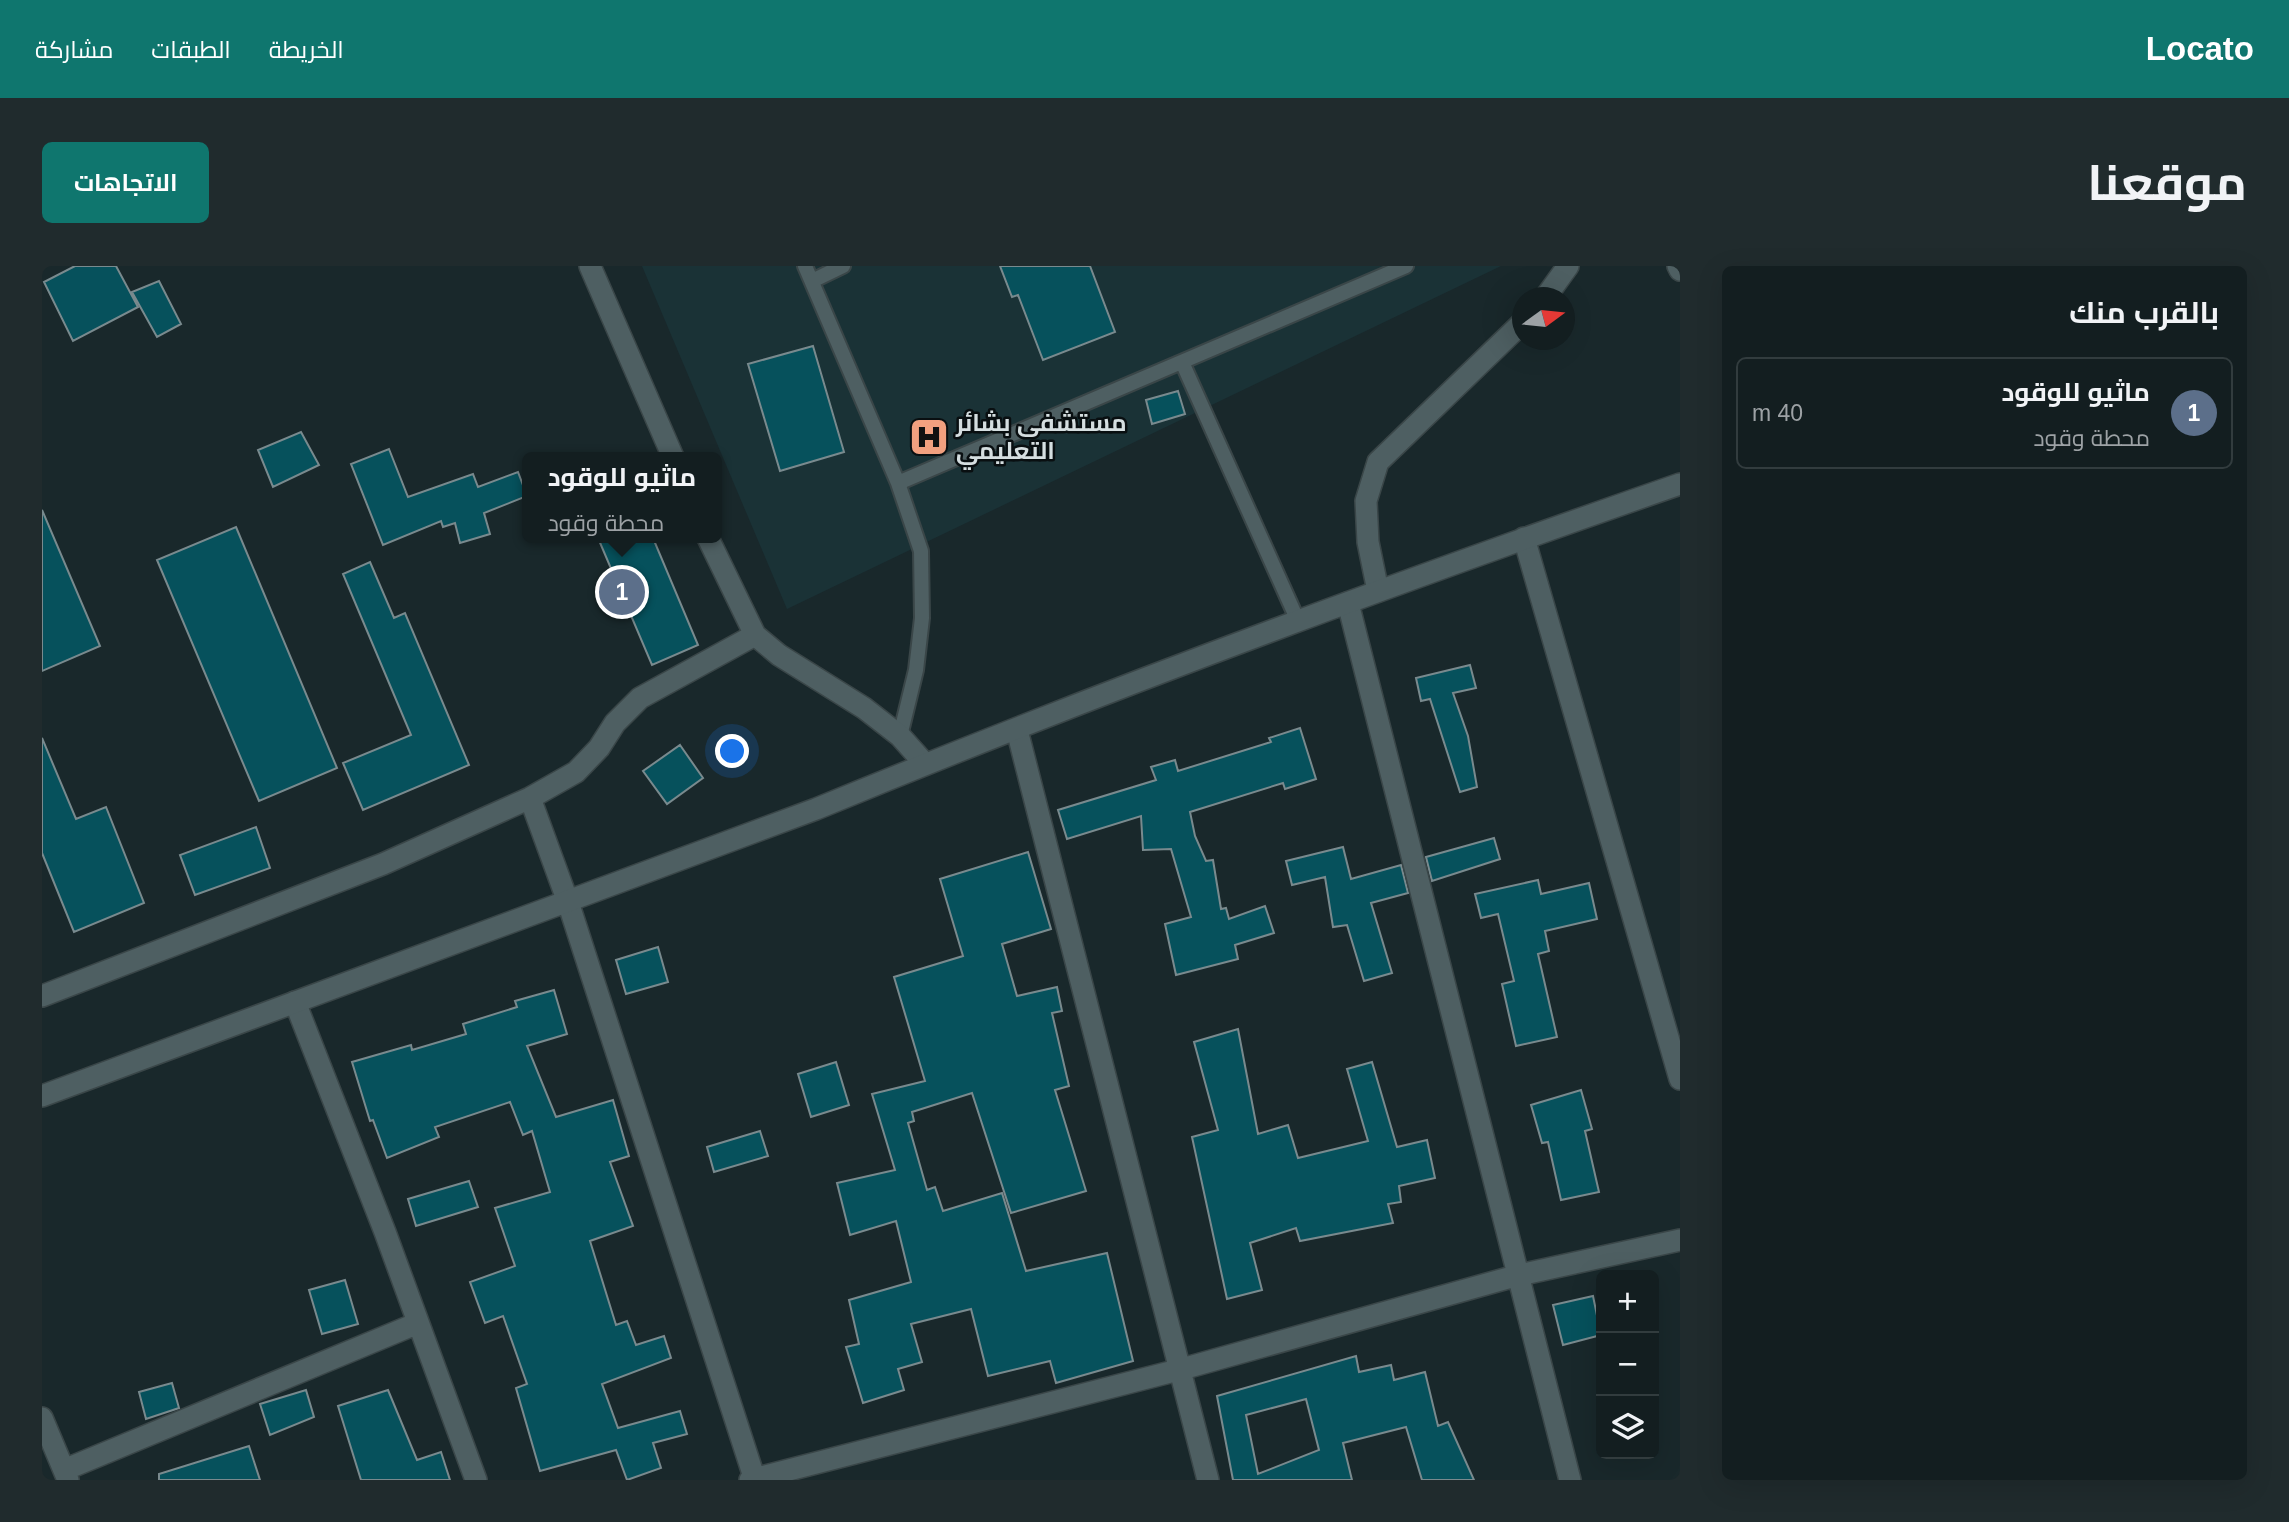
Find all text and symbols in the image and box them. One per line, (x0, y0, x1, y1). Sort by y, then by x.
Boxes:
text: Locato (2146, 30, 2254, 67)
text: مشاركة (35, 36, 113, 63)
text: الطبقات (151, 36, 231, 63)
text: الخريطة (269, 36, 344, 63)
button: الاتجاهات (42, 142, 209, 223)
text: موقعنا (2087, 156, 2247, 210)
north arrow (1512, 287, 1575, 350)
text: بالقرب منك (2069, 296, 2219, 329)
text: ماثيو للوقود (2001, 377, 2150, 407)
text: 40 m (1752, 400, 1803, 426)
text: 1 (2188, 400, 2200, 426)
place label: مستشفى بشائر التعليمي (955, 409, 1127, 470)
hospital icon: مستشفى بشائر التعليمي (908, 416, 950, 458)
text: محطة وقود (2034, 425, 2150, 451)
popup (522, 452, 722, 543)
text: ماثيو للوقود (548, 462, 696, 492)
text: محطة وقود (548, 510, 664, 536)
pin: 1 (599, 566, 645, 618)
your location (715, 734, 749, 768)
map controls (1596, 1270, 1659, 1459)
button: + (1596, 1270, 1659, 1333)
button: − (1596, 1333, 1659, 1396)
button: layers (1596, 1396, 1659, 1459)

